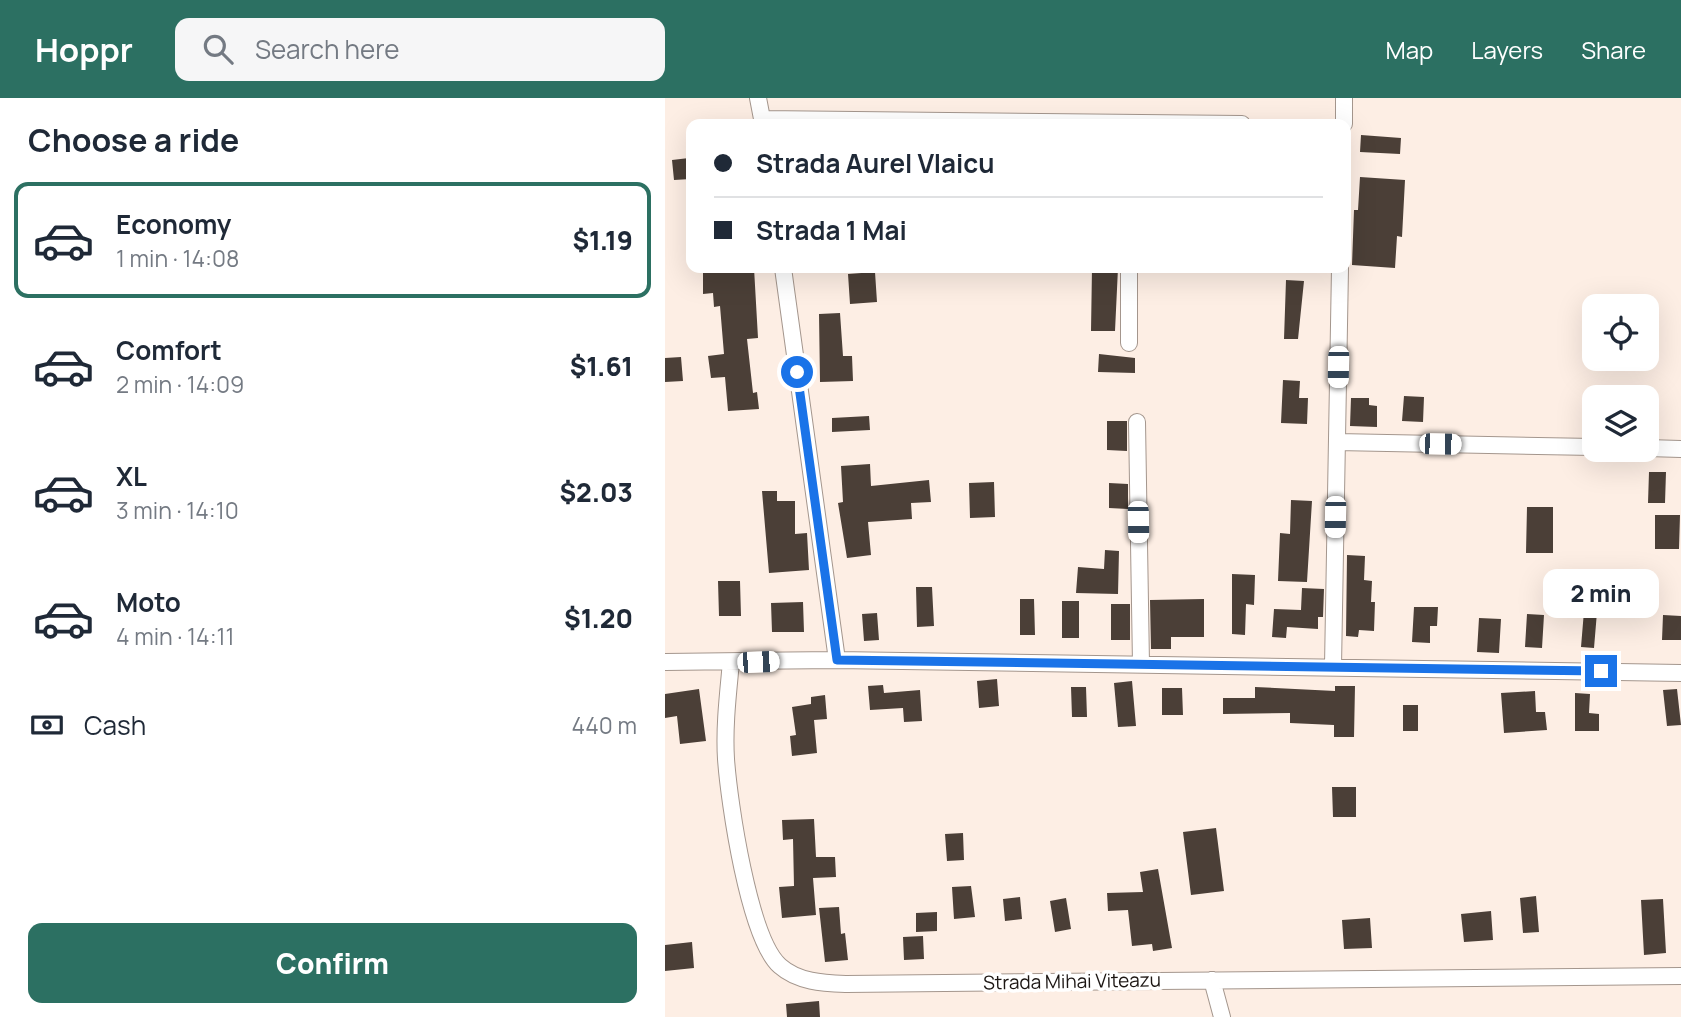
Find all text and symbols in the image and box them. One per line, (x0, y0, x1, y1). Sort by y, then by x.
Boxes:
search box (175, 18, 665, 81)
text: Hoppr (35, 27, 133, 72)
icon: search (199, 30, 237, 68)
text: Search here (255, 31, 400, 67)
text: Map (1386, 33, 1433, 66)
text: Layers (1471, 33, 1543, 66)
text: Share (1581, 33, 1646, 66)
text: Choose a ride (28, 118, 239, 162)
text: Strada Aurel Vlaicu (756, 145, 994, 181)
text: Economy (116, 206, 231, 242)
icon: car (32, 209, 95, 272)
text: Strada 1 Mai (756, 212, 907, 248)
text: $1.19 (572, 222, 633, 258)
text: 1 min · 14:08 (116, 242, 239, 274)
map controls (1582, 294, 1659, 462)
button: locate (1582, 294, 1659, 371)
text: Comfort (116, 332, 222, 368)
icon: car (32, 335, 95, 398)
car (1328, 346, 1349, 388)
text: $1.61 (570, 348, 633, 384)
route start (781, 356, 813, 388)
text: 2 min · 14:09 (116, 368, 244, 400)
button: layers (1582, 385, 1659, 462)
car (1419, 433, 1462, 455)
text: XL (116, 458, 147, 494)
icon: car (32, 461, 95, 524)
text: $2.03 (559, 474, 633, 510)
text: 3 min · 14:10 (116, 494, 239, 526)
car (1325, 496, 1346, 538)
car (1128, 501, 1149, 543)
callout: 2 min (1543, 570, 1659, 618)
text: 2 min (1571, 577, 1632, 609)
text: Moto (116, 584, 181, 620)
icon: car (32, 587, 95, 650)
text: $1.20 (564, 600, 633, 636)
text: 4 min · 14:11 (116, 620, 234, 652)
car (737, 651, 780, 673)
route end (1585, 655, 1617, 687)
icon: cash (28, 706, 66, 744)
text: Cash (84, 707, 146, 743)
text: 440 m (572, 709, 637, 741)
button: Confirm (28, 923, 637, 1003)
street label: Strada Mihai Viteazu (983, 966, 1161, 996)

